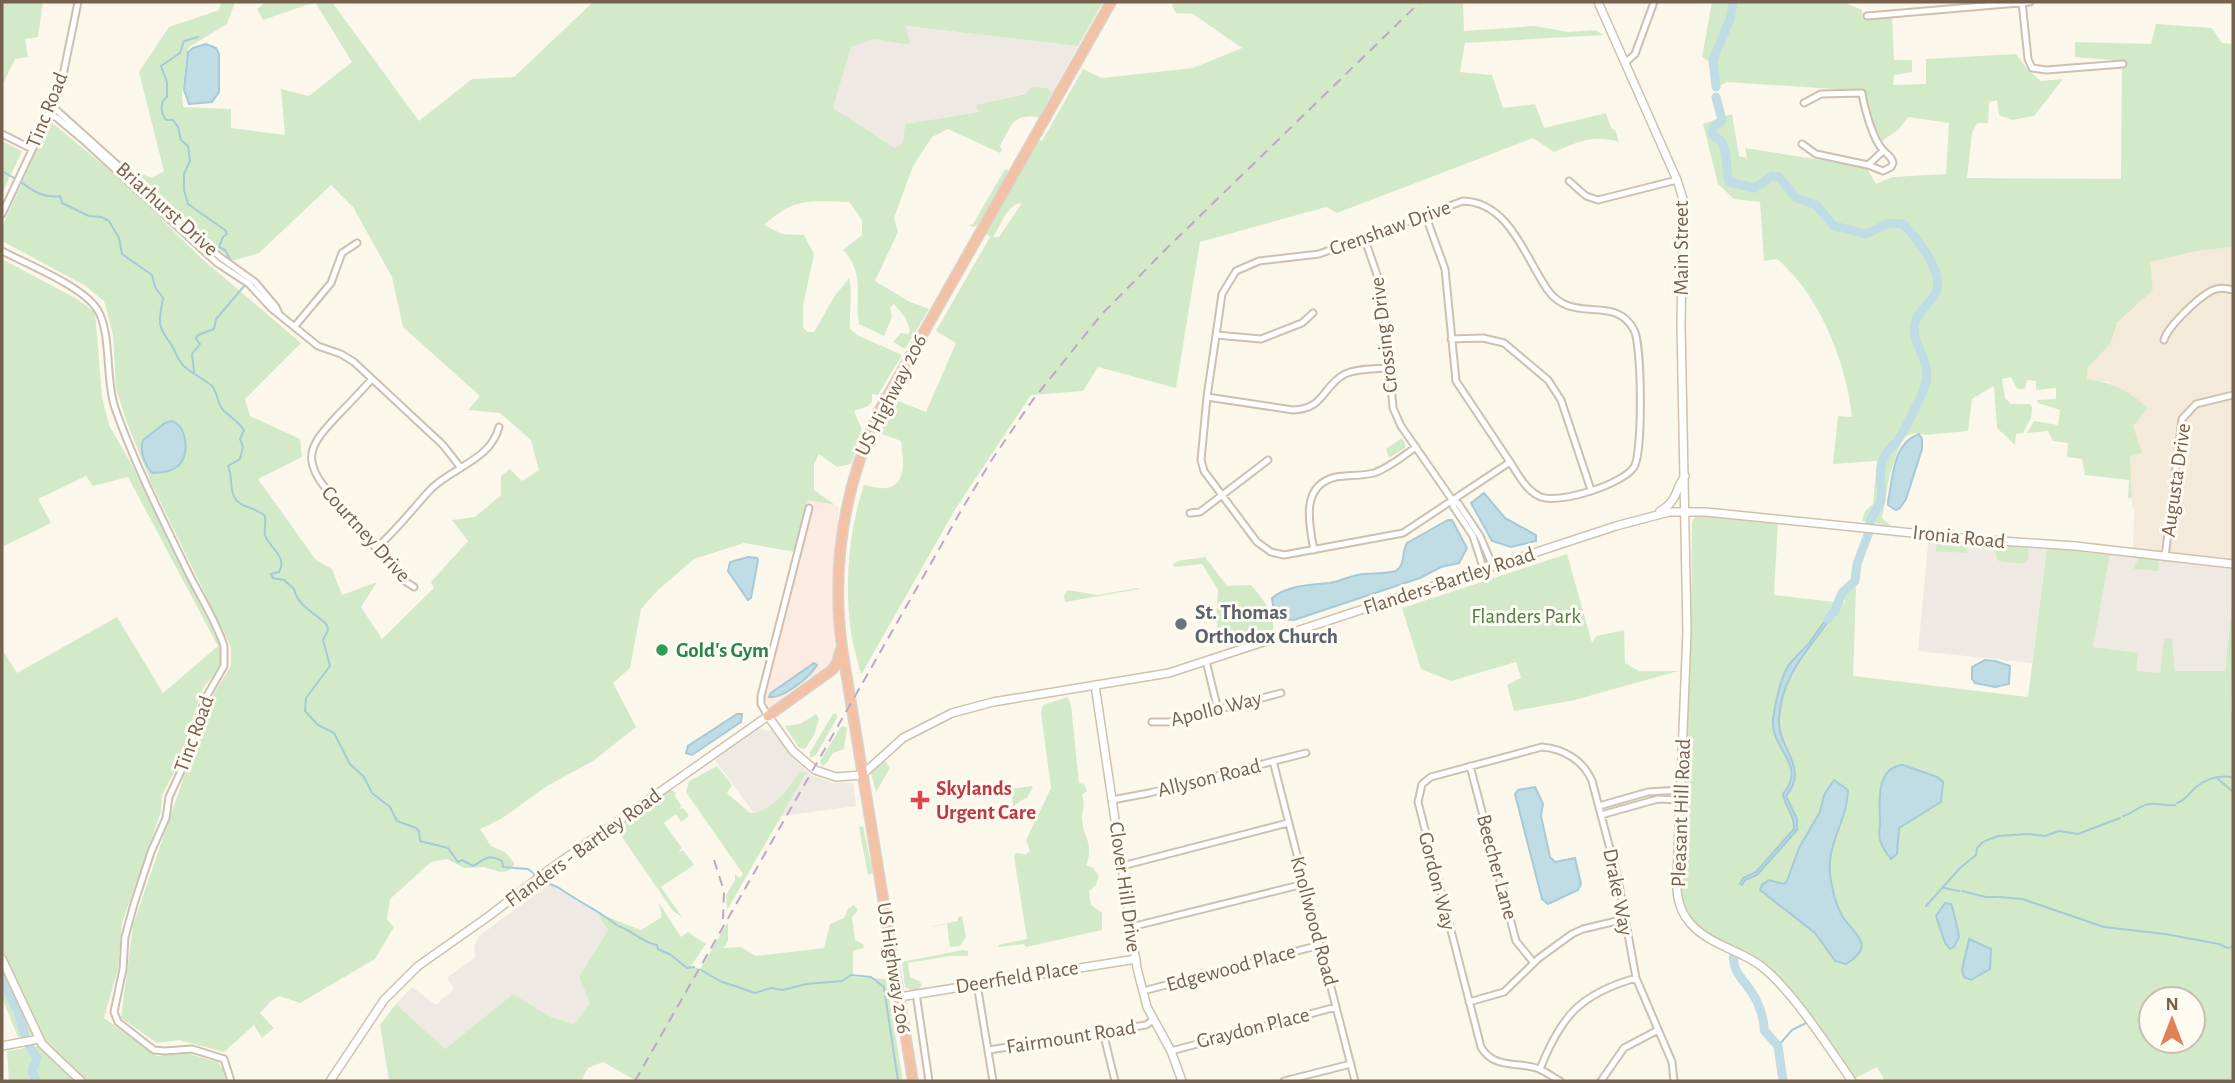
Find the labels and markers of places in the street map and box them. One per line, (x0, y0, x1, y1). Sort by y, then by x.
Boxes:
place label: St. Thomas Orthodox Church (1195, 602, 1338, 647)
marker: St. Thomas Orthodox Church (1173, 616, 1189, 632)
place label: Gold's Gym (676, 640, 769, 661)
marker: Gold's Gym (654, 642, 670, 658)
place label: Skylands Urgent Care (936, 778, 1036, 823)
marker: Skylands Urgent Care (910, 790, 930, 810)

